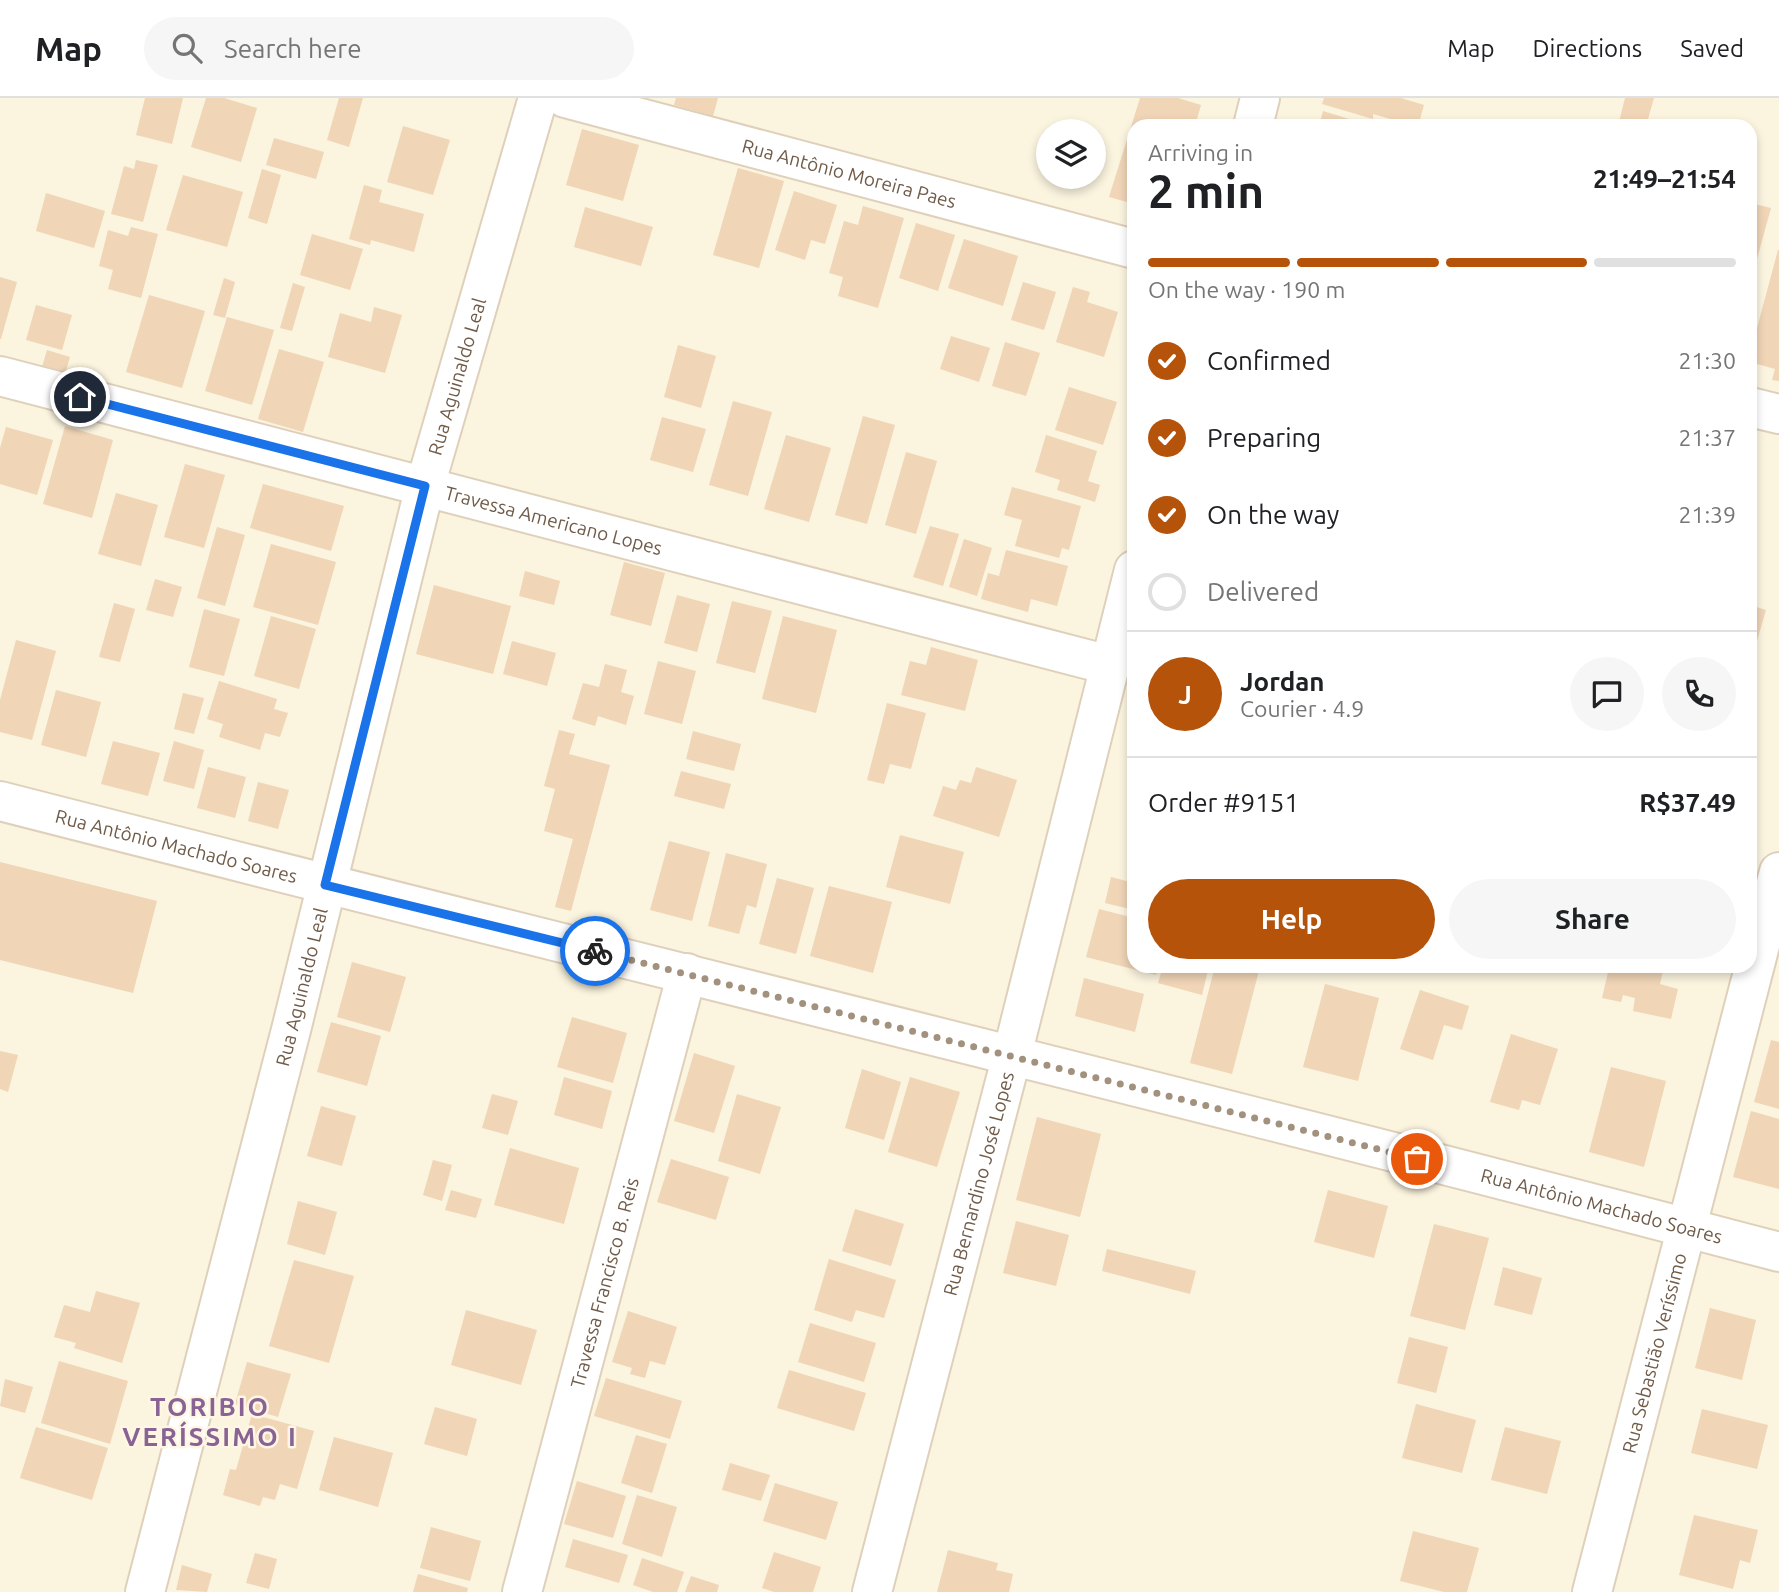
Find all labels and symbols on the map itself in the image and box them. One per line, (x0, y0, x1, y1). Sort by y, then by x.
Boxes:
street label: Rua Antônio Moreira Paes (740, 134, 959, 212)
street label: Rua Aguinaldo Leal (424, 295, 490, 458)
pin (50, 367, 110, 427)
street label: Travessa Americano Lopes (442, 481, 665, 559)
street label: Rua Antônio Machado Soares (53, 805, 300, 887)
street label: Rua Aguinaldo Leal (271, 905, 332, 1069)
courier (560, 916, 630, 986)
street label: Rua Bernardino José Lopes (939, 1069, 1018, 1298)
pin (1387, 1129, 1447, 1189)
street label: Rua Antônio Machado Soares (1478, 1164, 1725, 1248)
street label: Travessa Francisco B. Reis (566, 1175, 643, 1390)
street label: Rua Sebastião Veríssimo (1618, 1250, 1691, 1455)
district label: TORIBIO VERÍSSIMO I (122, 1392, 298, 1451)

